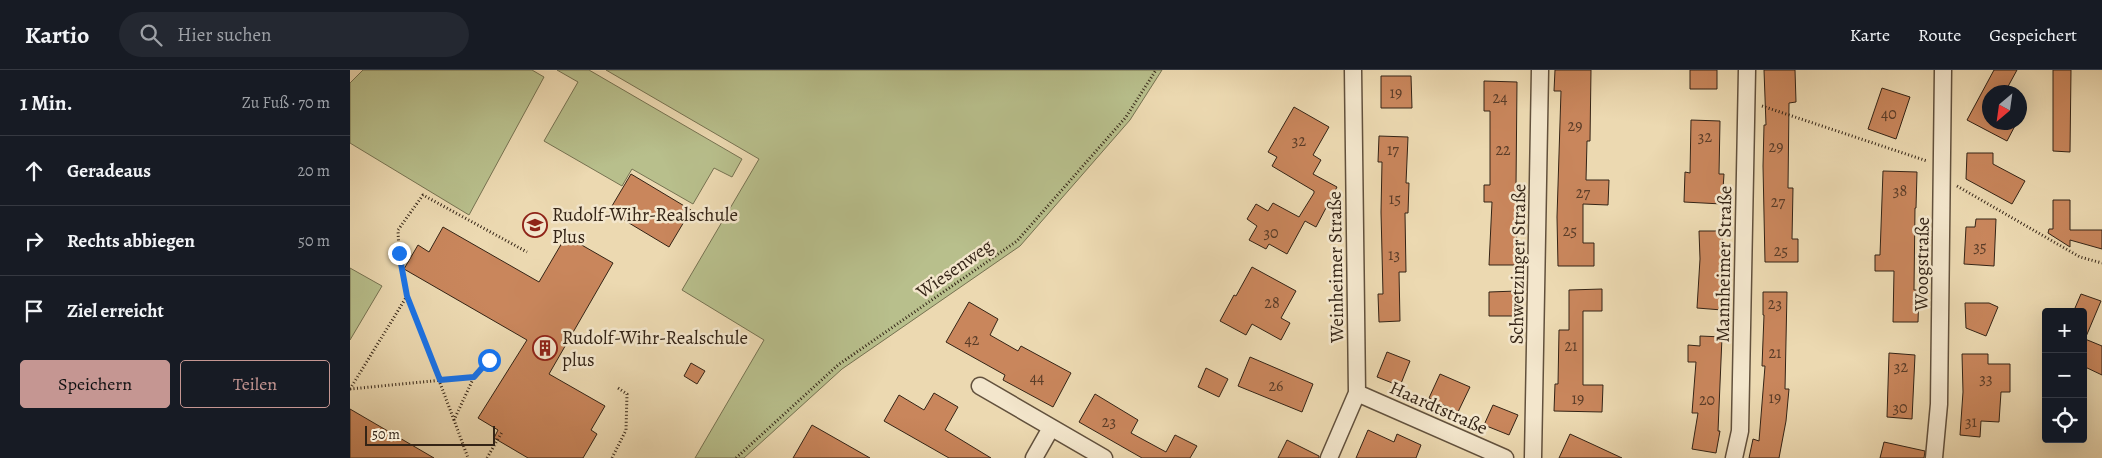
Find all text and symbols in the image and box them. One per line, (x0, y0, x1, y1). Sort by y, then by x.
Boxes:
search box (119, 12, 469, 57)
text: Kartio (25, 19, 89, 51)
icon: search (137, 21, 165, 49)
text: Hier suchen (177, 22, 271, 48)
text: Karte (1850, 23, 1890, 47)
text: Route (1918, 23, 1961, 47)
text: Gespeichert (1989, 23, 2077, 47)
house number: 19 (1390, 82, 1402, 104)
north arrow (1982, 85, 2027, 130)
house number: 24 (1493, 87, 1507, 109)
text: 1 Min. (20, 89, 72, 117)
text: Zu Fuß · 70 m (242, 92, 330, 114)
house number: 40 (1881, 103, 1897, 125)
house number: 29 (1568, 115, 1582, 137)
house number: 32 (1698, 126, 1713, 148)
house number: 32 (1292, 130, 1307, 152)
house number: 29 (1769, 136, 1783, 158)
house number: 17 (1387, 139, 1399, 161)
house number: 22 (1495, 139, 1511, 161)
icon: ahead (20, 157, 48, 185)
text: Geradeaus (67, 158, 151, 184)
text: 20 m (297, 160, 330, 182)
house number: 38 (1893, 180, 1907, 202)
house number: 27 (1576, 182, 1590, 204)
street label: Schwetzinger Straße (1504, 183, 1532, 345)
street label: Mannheimer Straße (1710, 185, 1738, 343)
house number: 15 (1389, 188, 1401, 210)
street label: Weinheimer Straße (1322, 191, 1350, 344)
house number: 27 (1771, 191, 1785, 213)
place label: Rudolf-Wihr-Realschule Plus (552, 202, 738, 250)
school or university icon: Rudolf-Wihr-Realschule Plus (522, 212, 548, 238)
street label: Woogstraße (1908, 217, 1936, 312)
house number: 25 (1563, 220, 1577, 242)
house number: 30 (1263, 222, 1279, 244)
icon: right (20, 227, 48, 255)
text: Rechts abbiegen (67, 228, 195, 254)
text: 50 m (298, 230, 330, 252)
street label: Wiesenweg (910, 233, 998, 305)
house number: 35 (1973, 236, 1987, 258)
house number: 25 (1774, 240, 1788, 262)
route end (388, 242, 411, 265)
house number: 13 (1388, 244, 1400, 266)
house number: 28 (1264, 292, 1280, 314)
house number: 23 (1768, 293, 1782, 315)
icon: arrive (20, 297, 48, 325)
text: Ziel erreicht (67, 298, 164, 324)
map controls (2042, 308, 2087, 443)
button: + (2042, 308, 2087, 353)
place label: Rudolf-Wihr-Realschule plus (562, 325, 748, 373)
house number: 42 (965, 329, 980, 351)
building icon: Rudolf-Wihr-Realschule plus (532, 335, 558, 361)
house number: 21 (1564, 335, 1578, 357)
house number: 21 (1768, 342, 1782, 364)
route start (478, 349, 501, 372)
button: − (2042, 353, 2087, 398)
house number: 32 (1894, 356, 1909, 378)
button: Speichern (20, 360, 170, 408)
button: Teilen (180, 360, 330, 408)
house number: 44 (1030, 367, 1044, 389)
house number: 33 (1979, 368, 1993, 390)
house number: 26 (1269, 375, 1284, 397)
street label: Haardtstraße (1385, 375, 1492, 441)
house number: 19 (1769, 387, 1781, 409)
house number: 19 (1572, 388, 1584, 410)
house number: 20 (1699, 389, 1715, 411)
house number: 30 (1892, 397, 1908, 419)
button: locate (2042, 398, 2087, 443)
house number: 23 (1102, 411, 1116, 433)
house number: 31 (1965, 411, 1978, 433)
scale bar (365, 423, 495, 446)
text: 50 m (372, 425, 400, 444)

